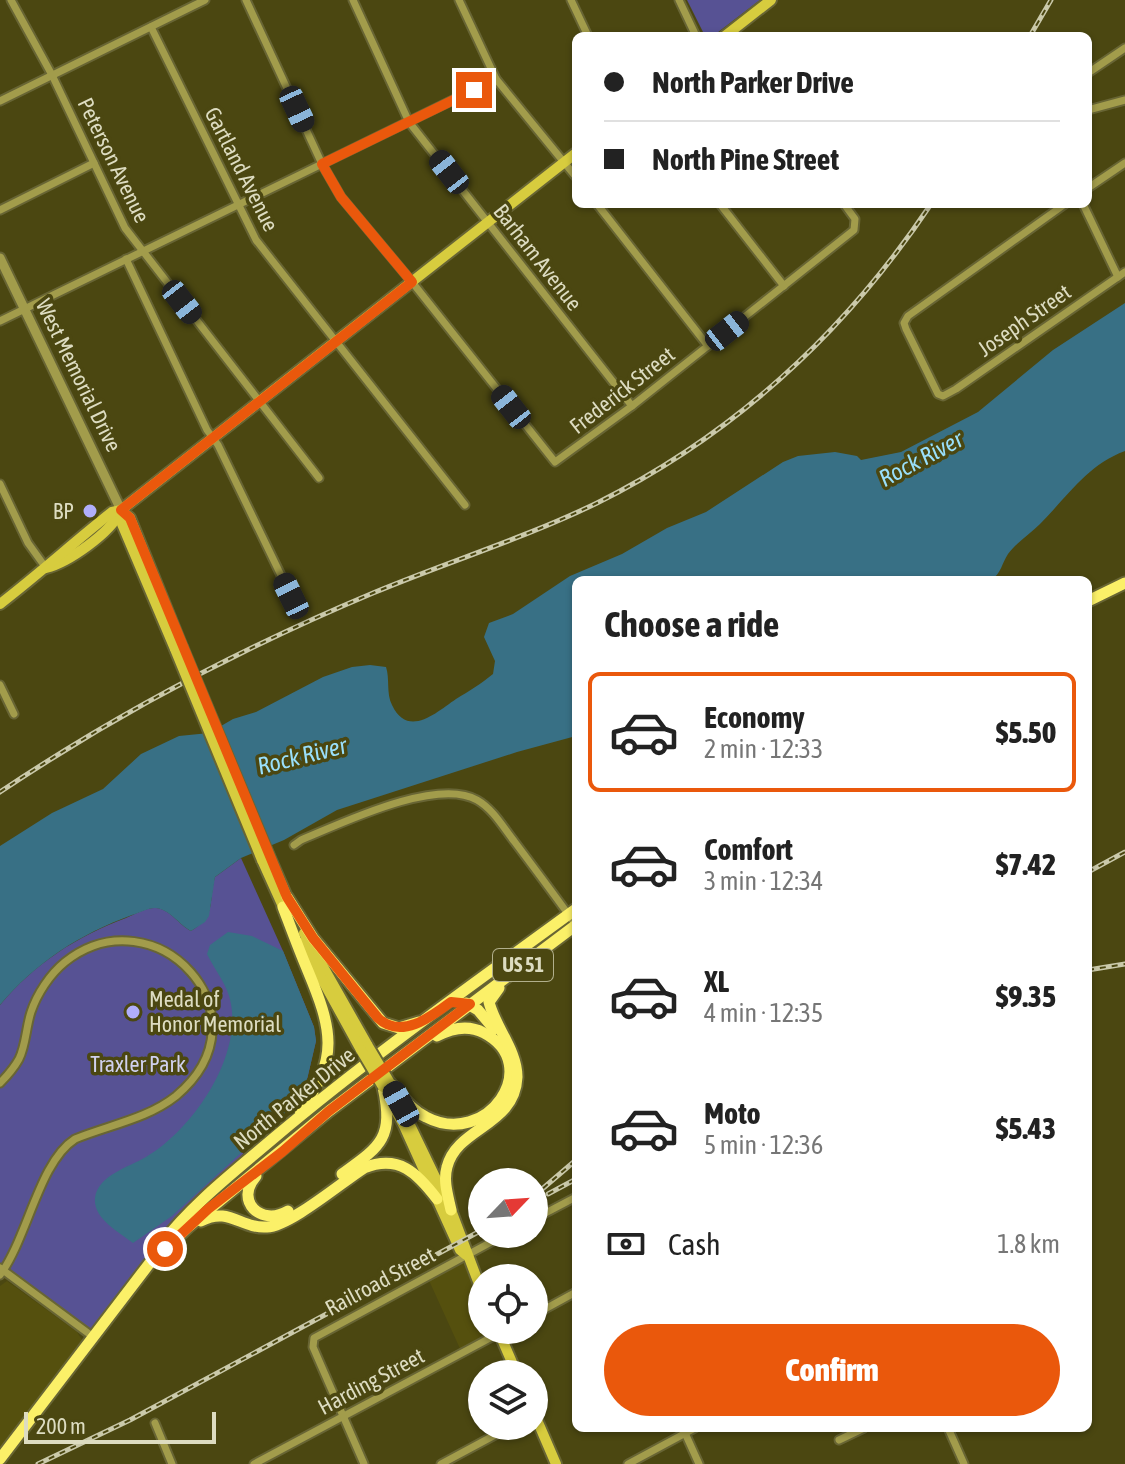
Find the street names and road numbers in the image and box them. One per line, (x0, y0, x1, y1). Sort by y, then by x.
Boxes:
street label: Peterson Avenue (73, 93, 155, 227)
street label: Gartland Avenue (200, 103, 284, 235)
street label: Barham Avenue (488, 199, 588, 315)
street label: Joseph Street (973, 279, 1075, 361)
street label: West Memorial Drive (31, 294, 127, 456)
street label: Frederick Street (564, 341, 680, 439)
road number: US 51 (493, 949, 553, 981)
street label: North Parker Drive (228, 1041, 360, 1155)
street label: Railroad Street (321, 1241, 439, 1321)
street label: Harding Street (314, 1342, 428, 1420)

